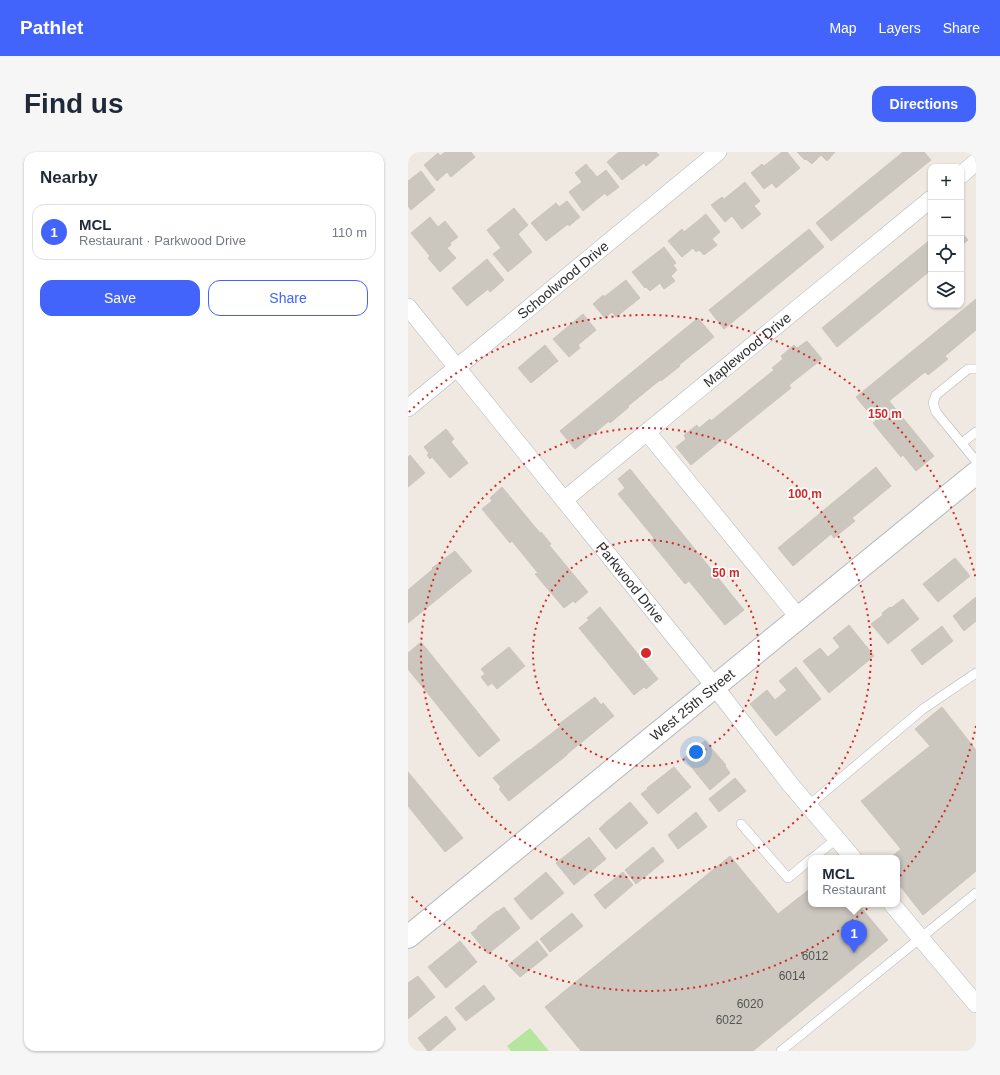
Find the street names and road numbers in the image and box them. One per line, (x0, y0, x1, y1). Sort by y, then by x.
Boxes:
street label: Schoolwood Drive (514, 238, 612, 322)
street label: Maplewood Drive (700, 309, 794, 390)
street label: Parkwood Drive (593, 539, 668, 626)
street label: West 25th Street (647, 666, 738, 744)

